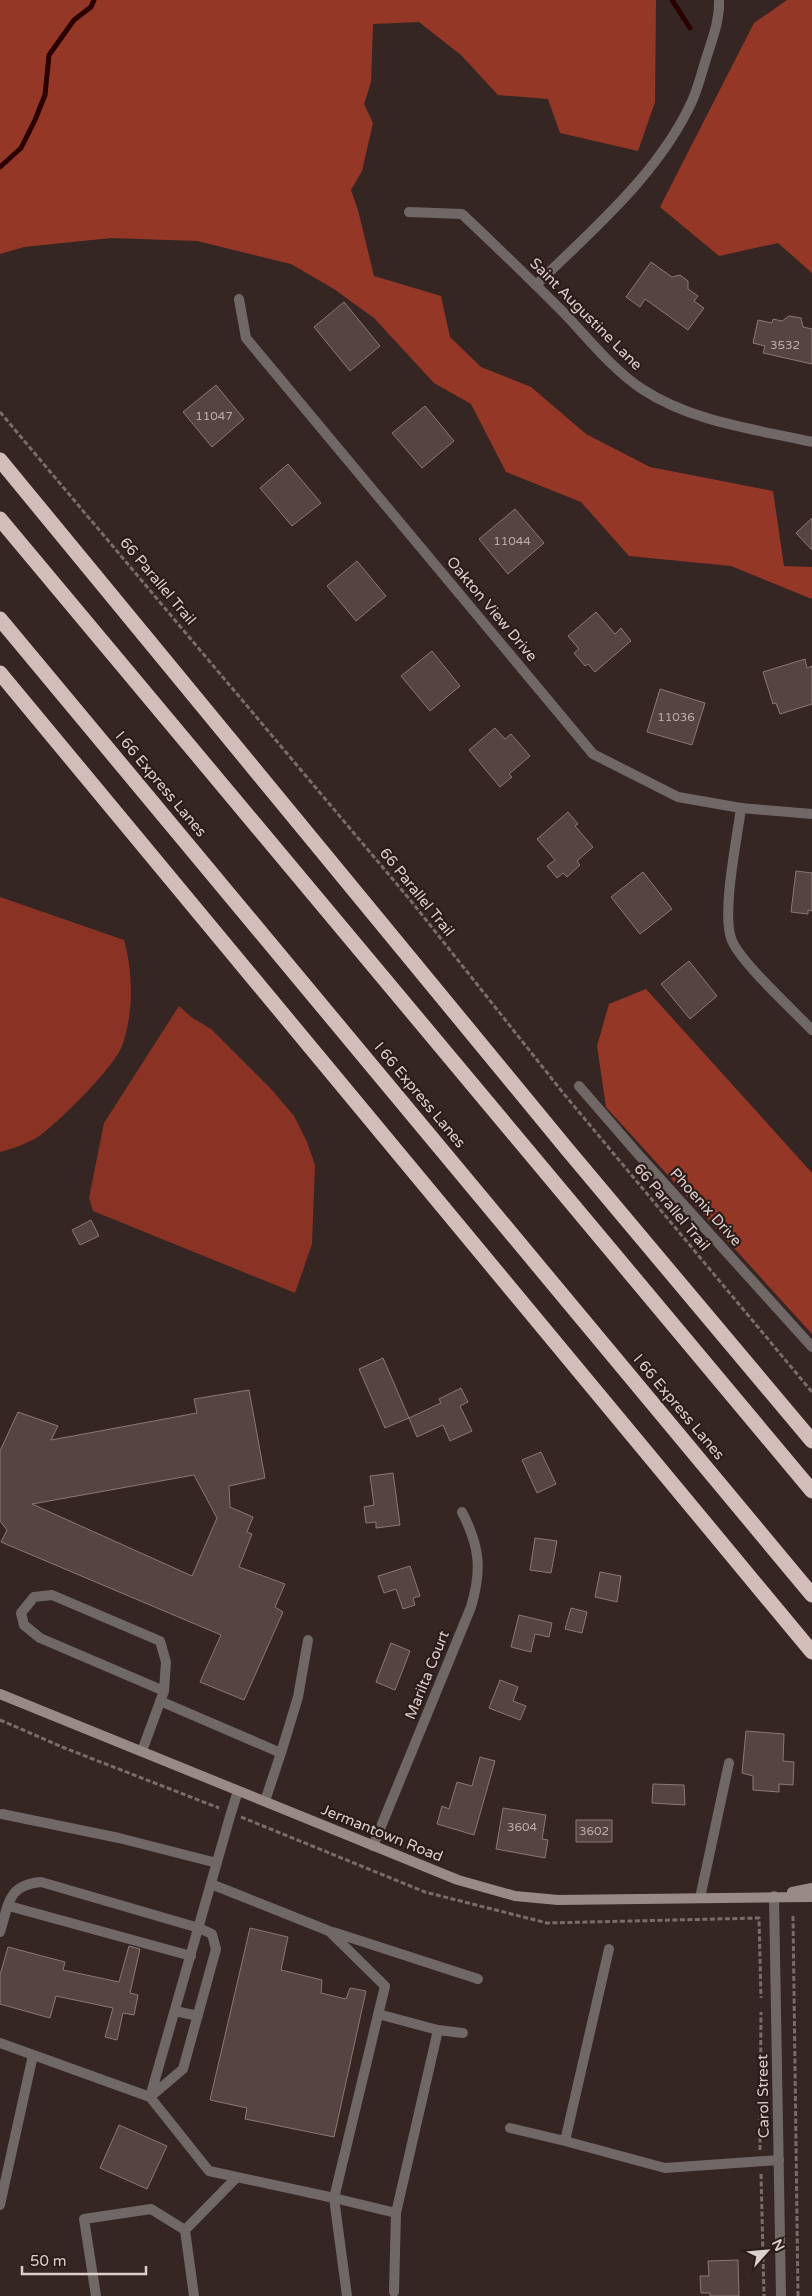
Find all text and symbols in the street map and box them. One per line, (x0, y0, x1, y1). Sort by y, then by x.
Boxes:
street label: Saint Augustine Lane (526, 254, 646, 374)
house number: 3532 (770, 338, 800, 352)
house number: 11047 (195, 409, 233, 423)
street label: 66 Parallel Trail (116, 534, 200, 628)
house number: 11044 (493, 534, 531, 548)
street label: Oakton View Drive (443, 553, 541, 665)
house number: 11036 (657, 710, 695, 724)
street label: I 66 Express Lanes (112, 728, 210, 840)
street label: 66 Parallel Trail (376, 844, 458, 940)
street label: I 66 Express Lanes (371, 1039, 469, 1151)
street label: 66 Parallel Trail (630, 1160, 714, 1254)
street label: Phoenix Drive (666, 1164, 746, 1250)
street label: I 66 Express Lanes (630, 1351, 728, 1463)
street label: Marilta Court (401, 1628, 453, 1722)
street label: Jermantown Road (319, 1800, 445, 1866)
house number: 3604 (507, 1820, 538, 1834)
house number: 3602 (579, 1824, 609, 1838)
street label: Carol Street (753, 2054, 773, 2138)
north arrow (742, 2226, 792, 2276)
text: N (768, 2236, 788, 2254)
scale bar (22, 2244, 146, 2276)
text: 50 m (30, 2252, 67, 2270)

